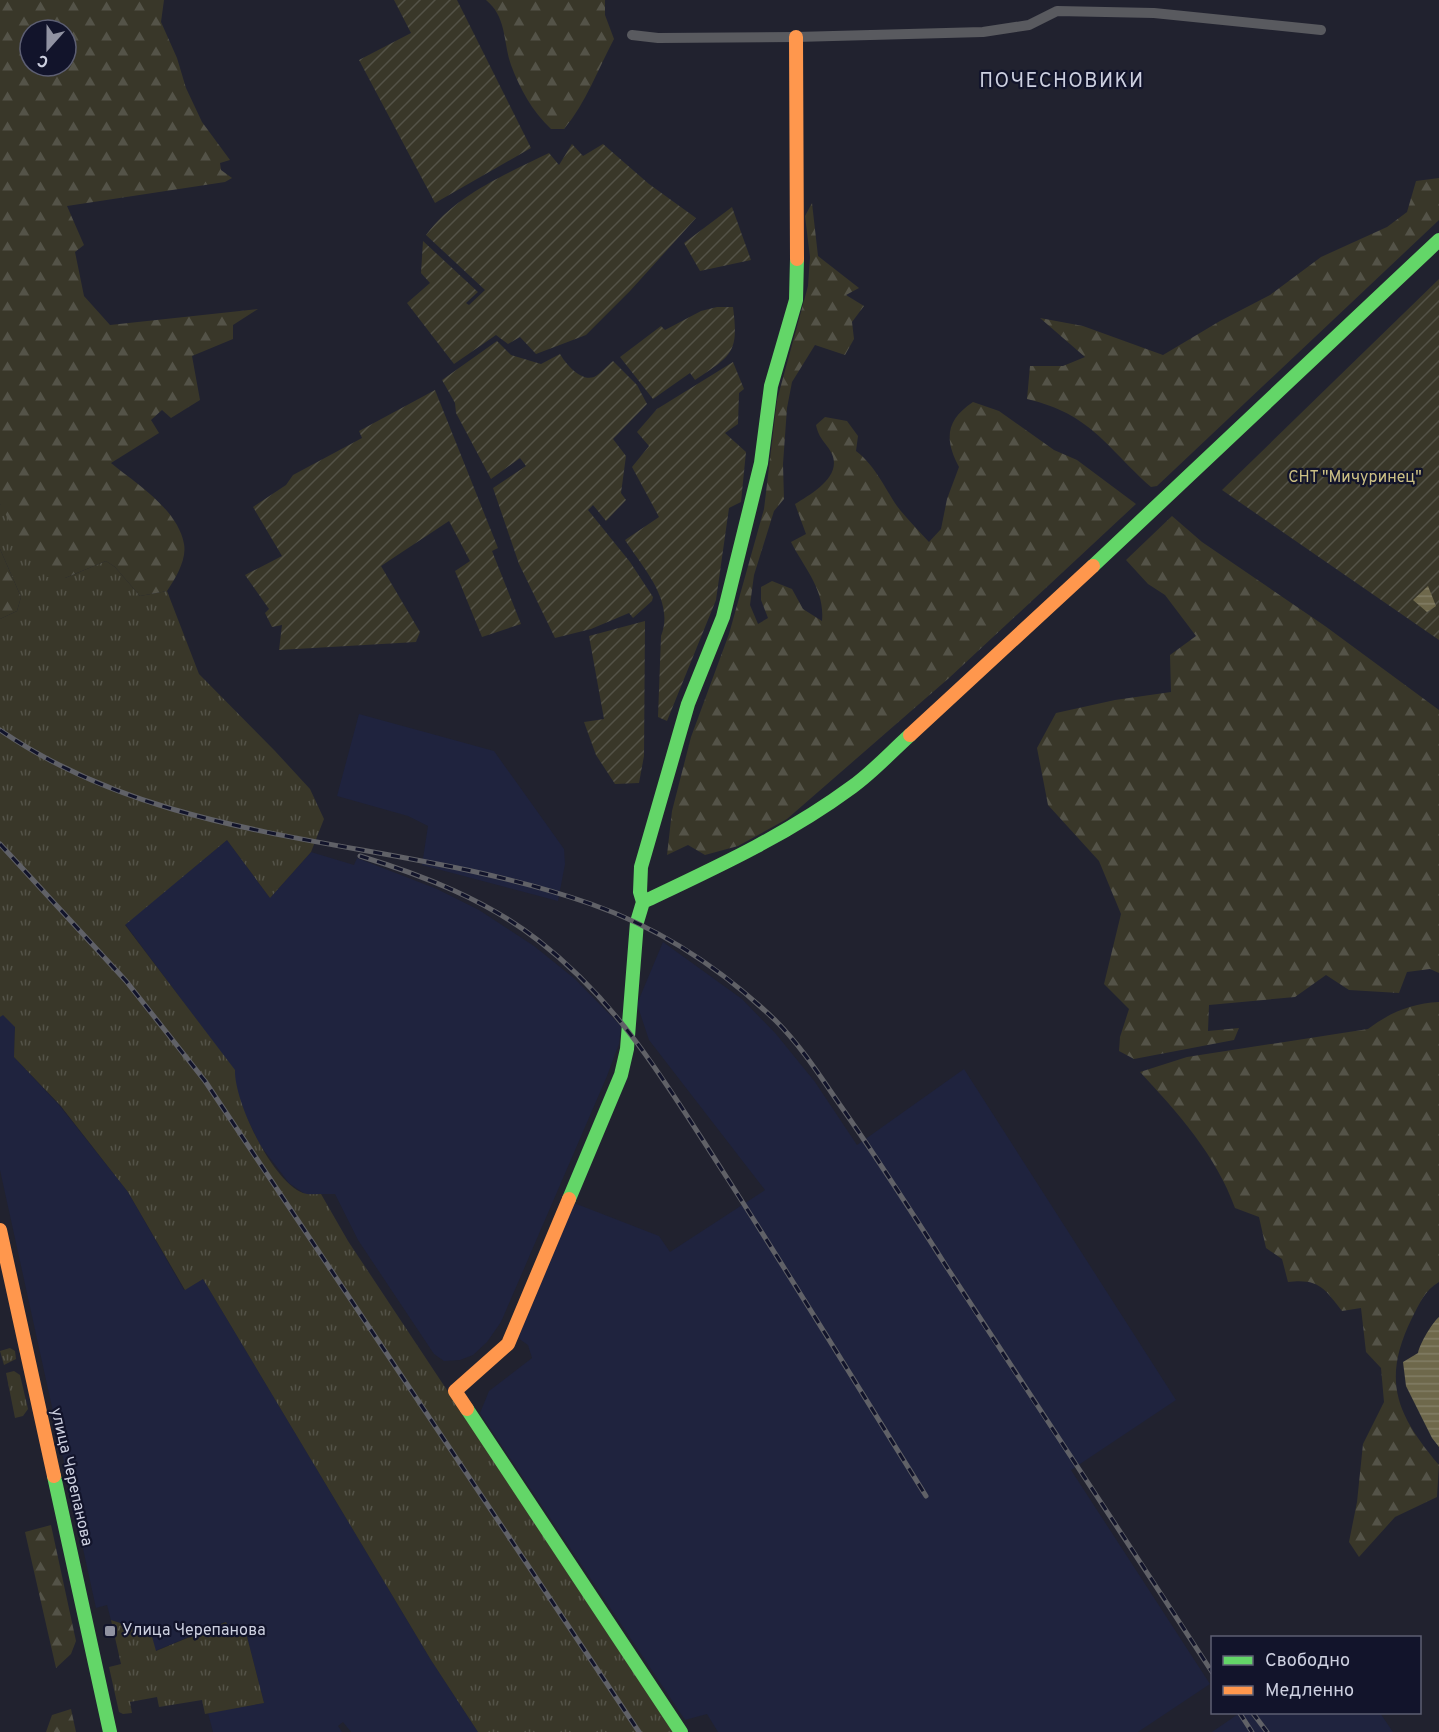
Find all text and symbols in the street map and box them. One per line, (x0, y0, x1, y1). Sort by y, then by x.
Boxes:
north arrow (18, 18, 78, 78)
text: С (35, 49, 52, 71)
district label: ПОЧЕСНОВИКИ (979, 69, 1145, 95)
park label: СНТ "Мичуринец" (1288, 468, 1422, 488)
street label: улица Черепанова (45, 1406, 97, 1548)
place label: Улица Черепанова (122, 1621, 266, 1641)
marker: Улица Черепанова (103, 1624, 117, 1638)
legend (1211, 1636, 1421, 1714)
text: Свободно (1265, 1650, 1350, 1673)
text: Медленно (1265, 1680, 1354, 1703)

